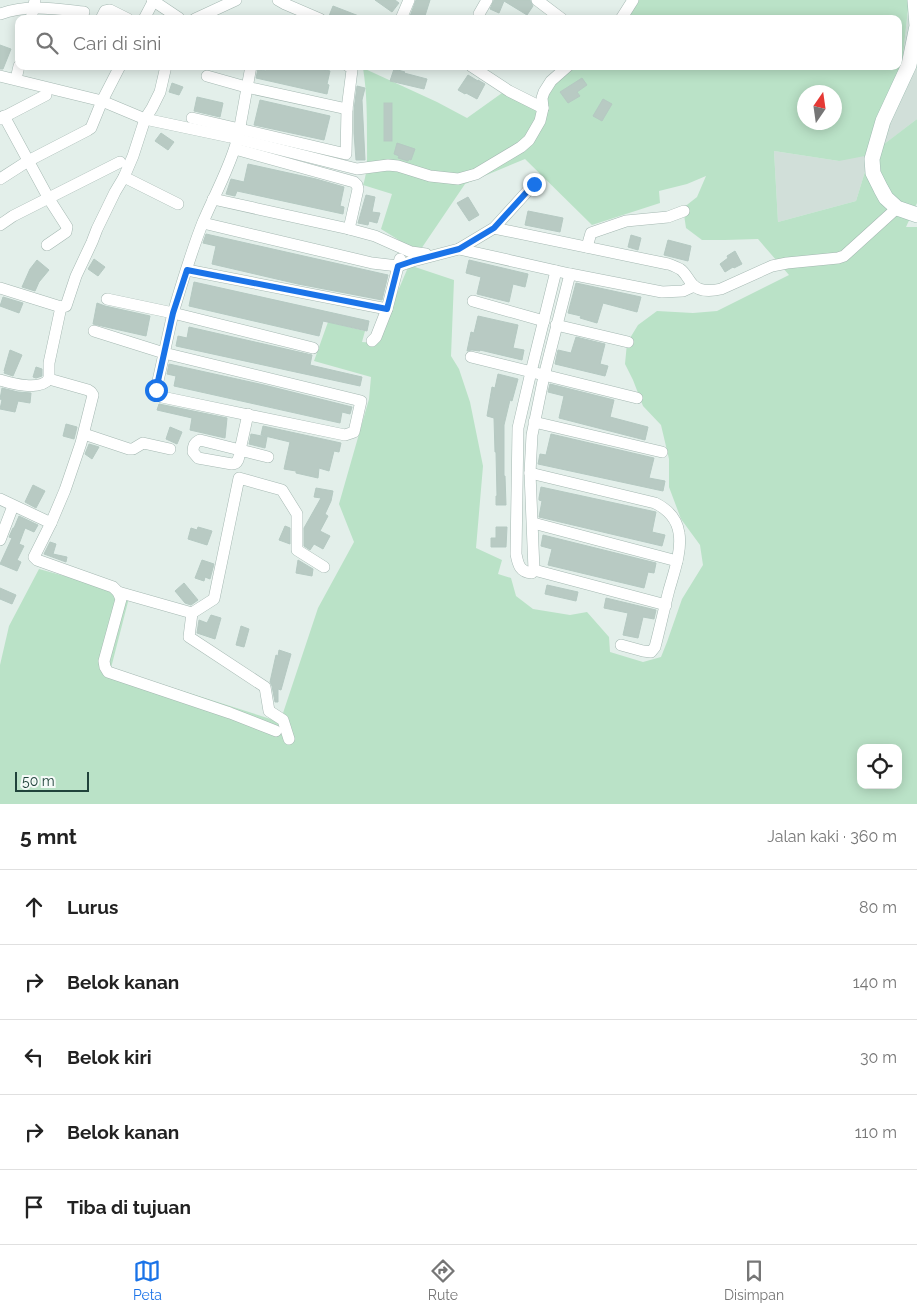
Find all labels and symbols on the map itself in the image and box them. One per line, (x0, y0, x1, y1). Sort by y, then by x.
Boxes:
north arrow (797, 85, 842, 130)
route end (523, 173, 546, 196)
route start (145, 379, 168, 402)
scale bar (15, 769, 89, 792)

